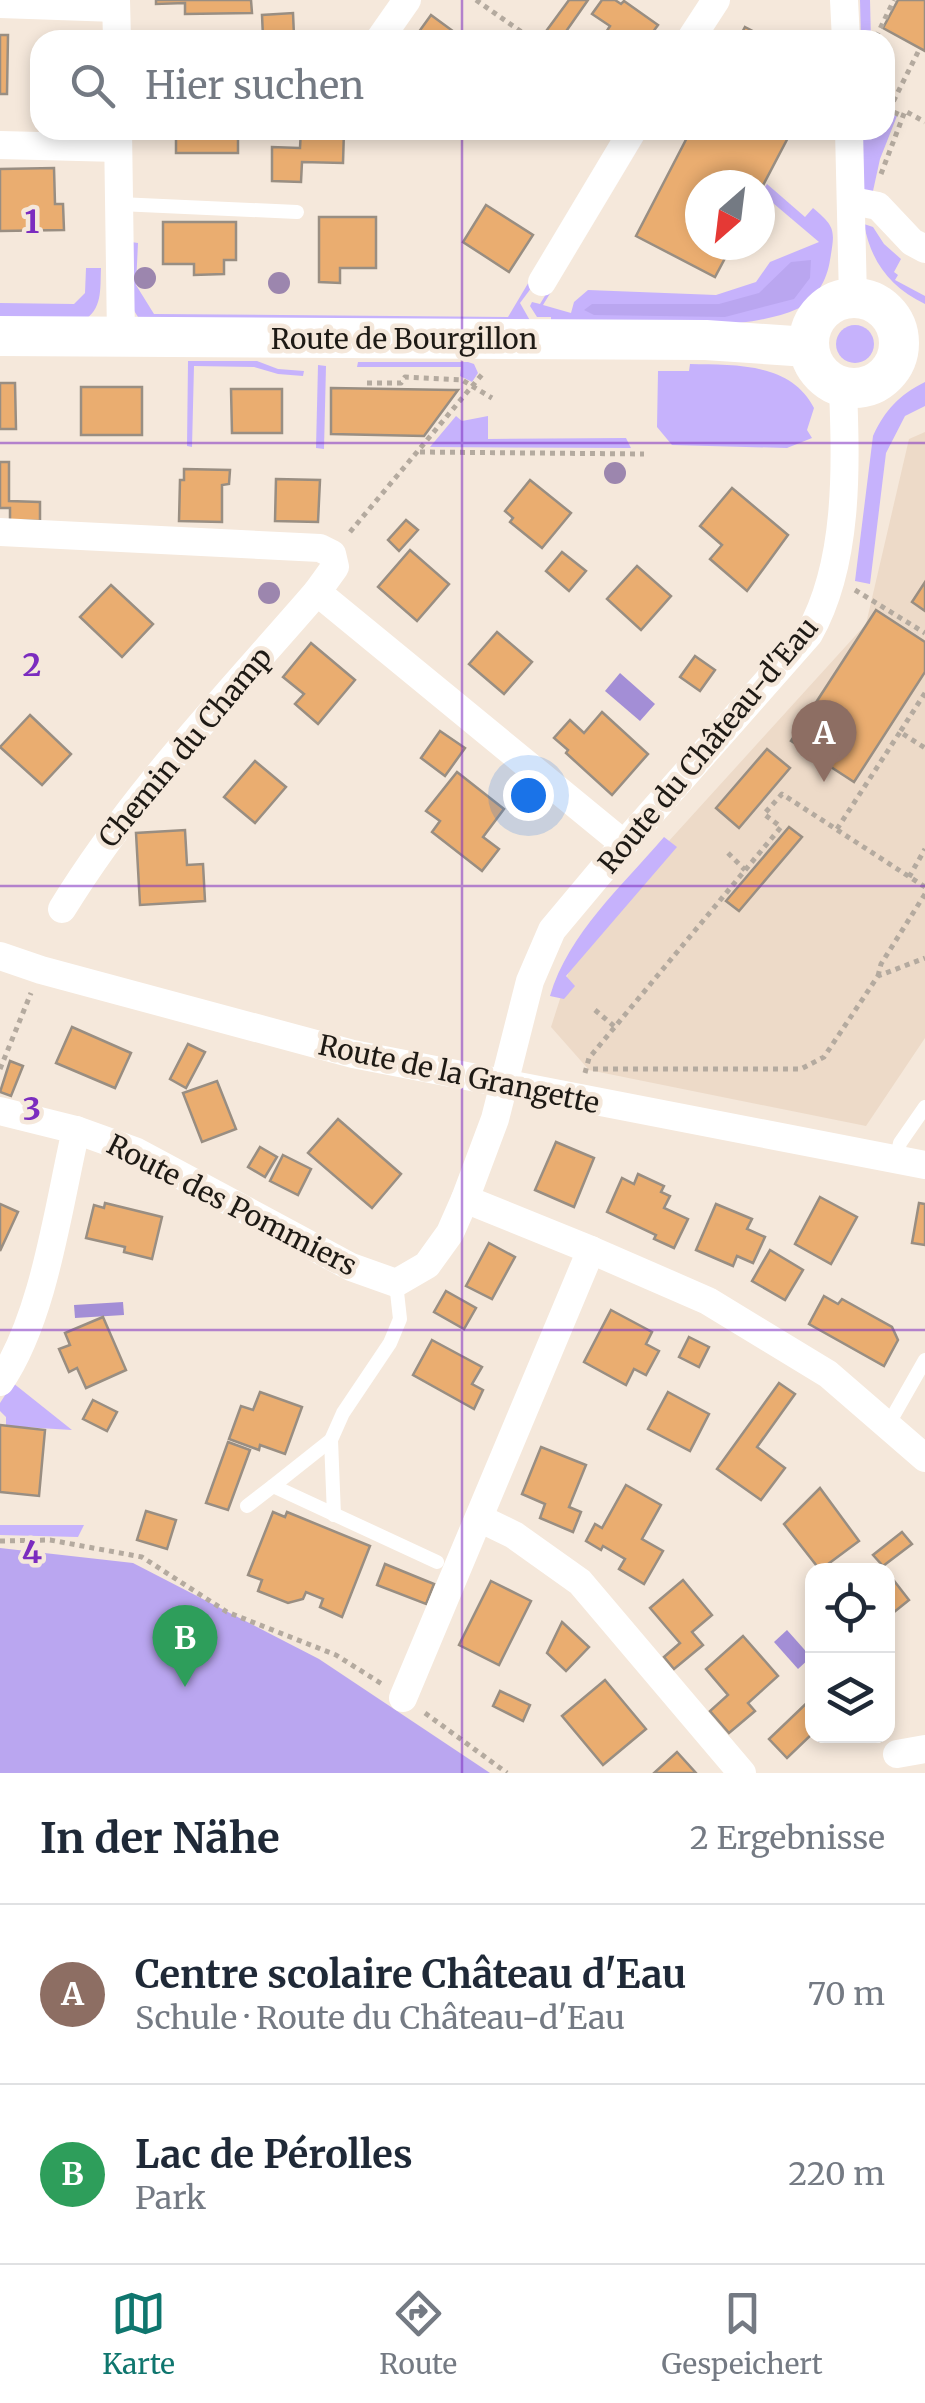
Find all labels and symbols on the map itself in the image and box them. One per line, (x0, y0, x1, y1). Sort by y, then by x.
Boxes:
north arrow (685, 170, 775, 260)
text: 1 (25, 202, 40, 242)
street label: Route de Bourgillon (271, 321, 537, 357)
street label: Route du Château-d'Eau (590, 610, 826, 880)
street label: Chemin du Champ (91, 639, 279, 855)
text: 2 (23, 645, 41, 685)
pin: A (792, 700, 856, 782)
your location (503, 770, 554, 821)
street label: Route de la Grangette (315, 1027, 603, 1121)
text: 3 (23, 1089, 41, 1129)
street label: Route des Pommiers (101, 1126, 363, 1284)
text: 4 (22, 1532, 42, 1572)
pin: B (152, 1604, 218, 1687)

